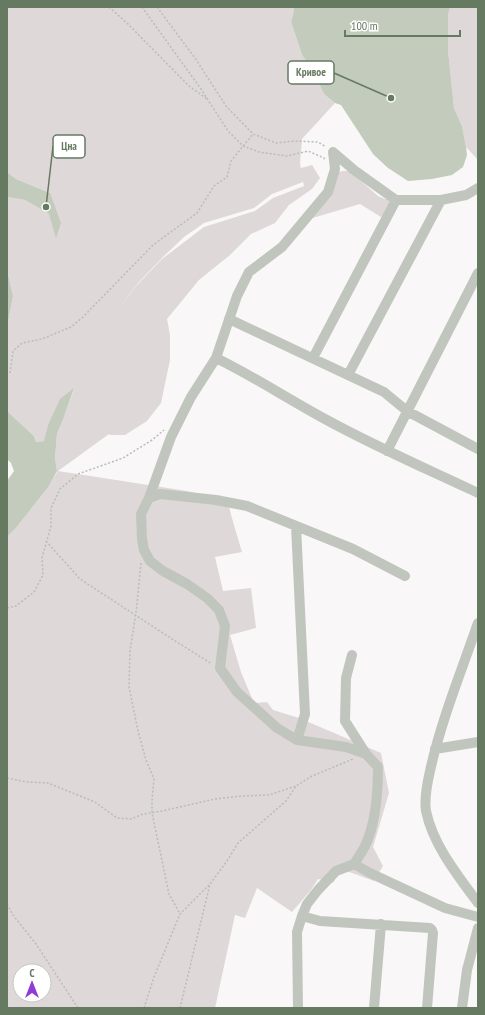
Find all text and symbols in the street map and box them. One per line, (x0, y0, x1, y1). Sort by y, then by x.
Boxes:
scale bar (345, 12, 460, 38)
text: 100 m (351, 18, 378, 33)
callout: Кривое (288, 61, 334, 84)
text: Кривое (296, 65, 326, 79)
callout: Цна (53, 135, 85, 158)
text: Цна (61, 139, 77, 153)
north arrow (12, 963, 52, 1003)
text: С (29, 966, 35, 980)

